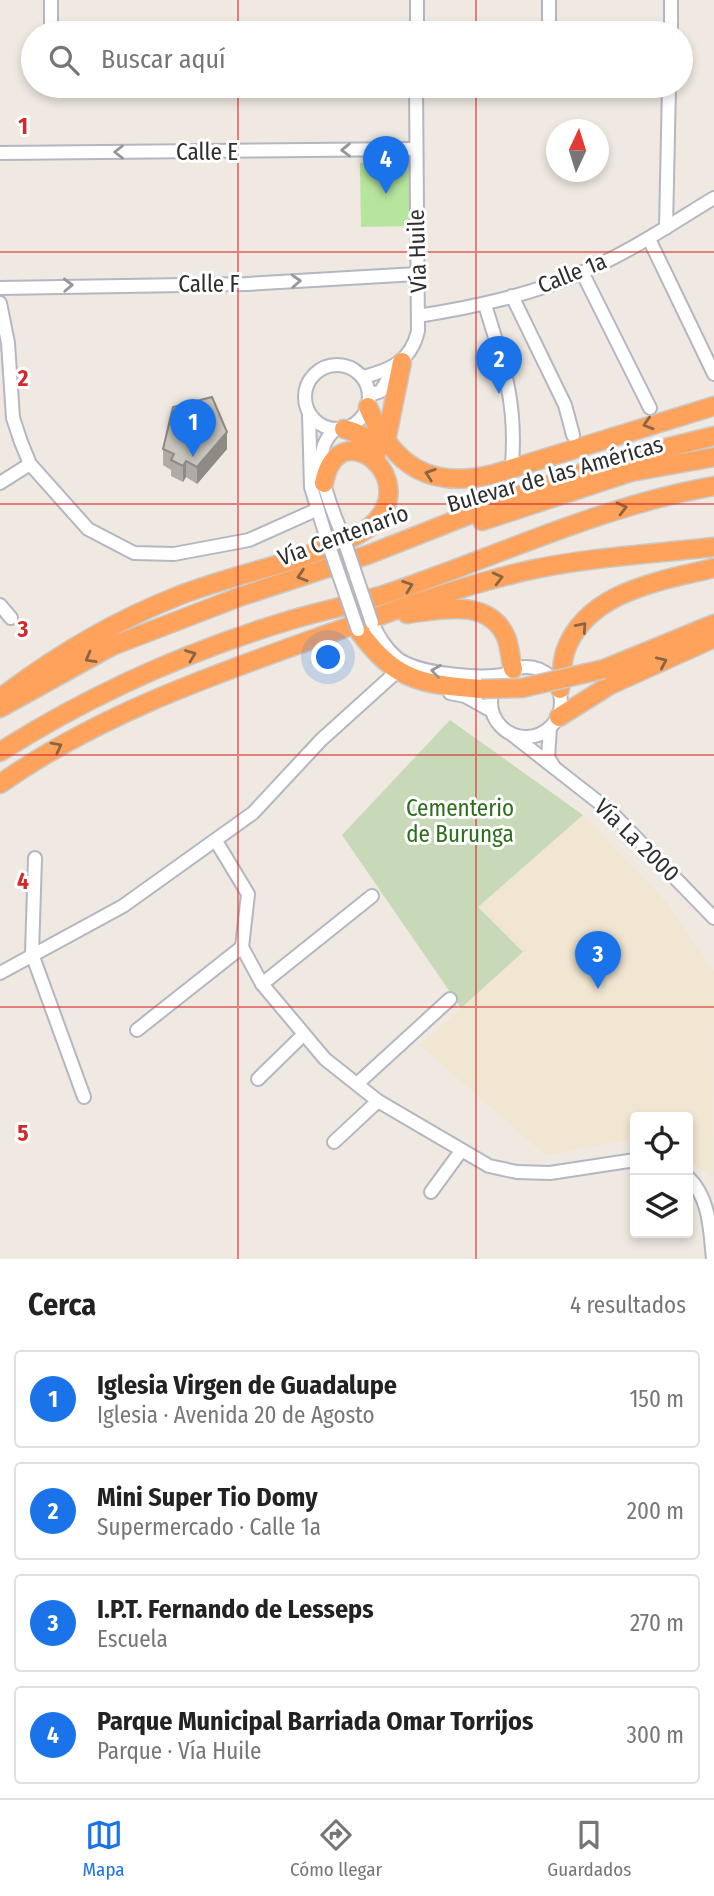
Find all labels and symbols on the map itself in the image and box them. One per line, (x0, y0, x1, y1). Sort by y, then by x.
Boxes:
text: 1 (18, 112, 28, 140)
north arrow (546, 119, 609, 182)
pin: 4 (363, 136, 409, 194)
street label: Calle E (176, 138, 238, 166)
one-way arrow (341, 143, 352, 158)
one-way arrow (113, 144, 124, 160)
street label: Vía Huile (402, 209, 432, 293)
street label: Calle 1a (534, 247, 610, 299)
street label: Calle F (178, 270, 240, 298)
one-way arrow (290, 274, 301, 289)
one-way arrow (63, 278, 74, 293)
pin: 2 (476, 336, 522, 394)
text: 2 (17, 364, 29, 392)
pin: 1 (170, 399, 216, 457)
one-way arrow (643, 416, 655, 431)
street label: Bulevar de las Américas (444, 430, 666, 518)
one-way arrow (425, 468, 437, 482)
street label: Vía Centenario (274, 498, 412, 572)
one-way arrow (615, 502, 627, 516)
one-way arrow (296, 568, 309, 582)
one-way arrow (491, 572, 503, 586)
one-way arrow (401, 580, 413, 594)
text: 3 (17, 615, 29, 643)
one-way arrow (574, 622, 586, 635)
your location (311, 640, 345, 674)
one-way arrow (185, 649, 197, 663)
one-way arrow (85, 650, 98, 663)
one-way arrow (655, 656, 667, 670)
one-way arrow (430, 664, 442, 679)
one-way arrow (50, 742, 62, 755)
street label: Vía La 2000 (589, 793, 685, 887)
park label: Cementerio de Burunga (406, 794, 514, 848)
text: 4 (17, 867, 29, 895)
pin: 3 (575, 931, 621, 989)
text: 5 (17, 1119, 29, 1147)

